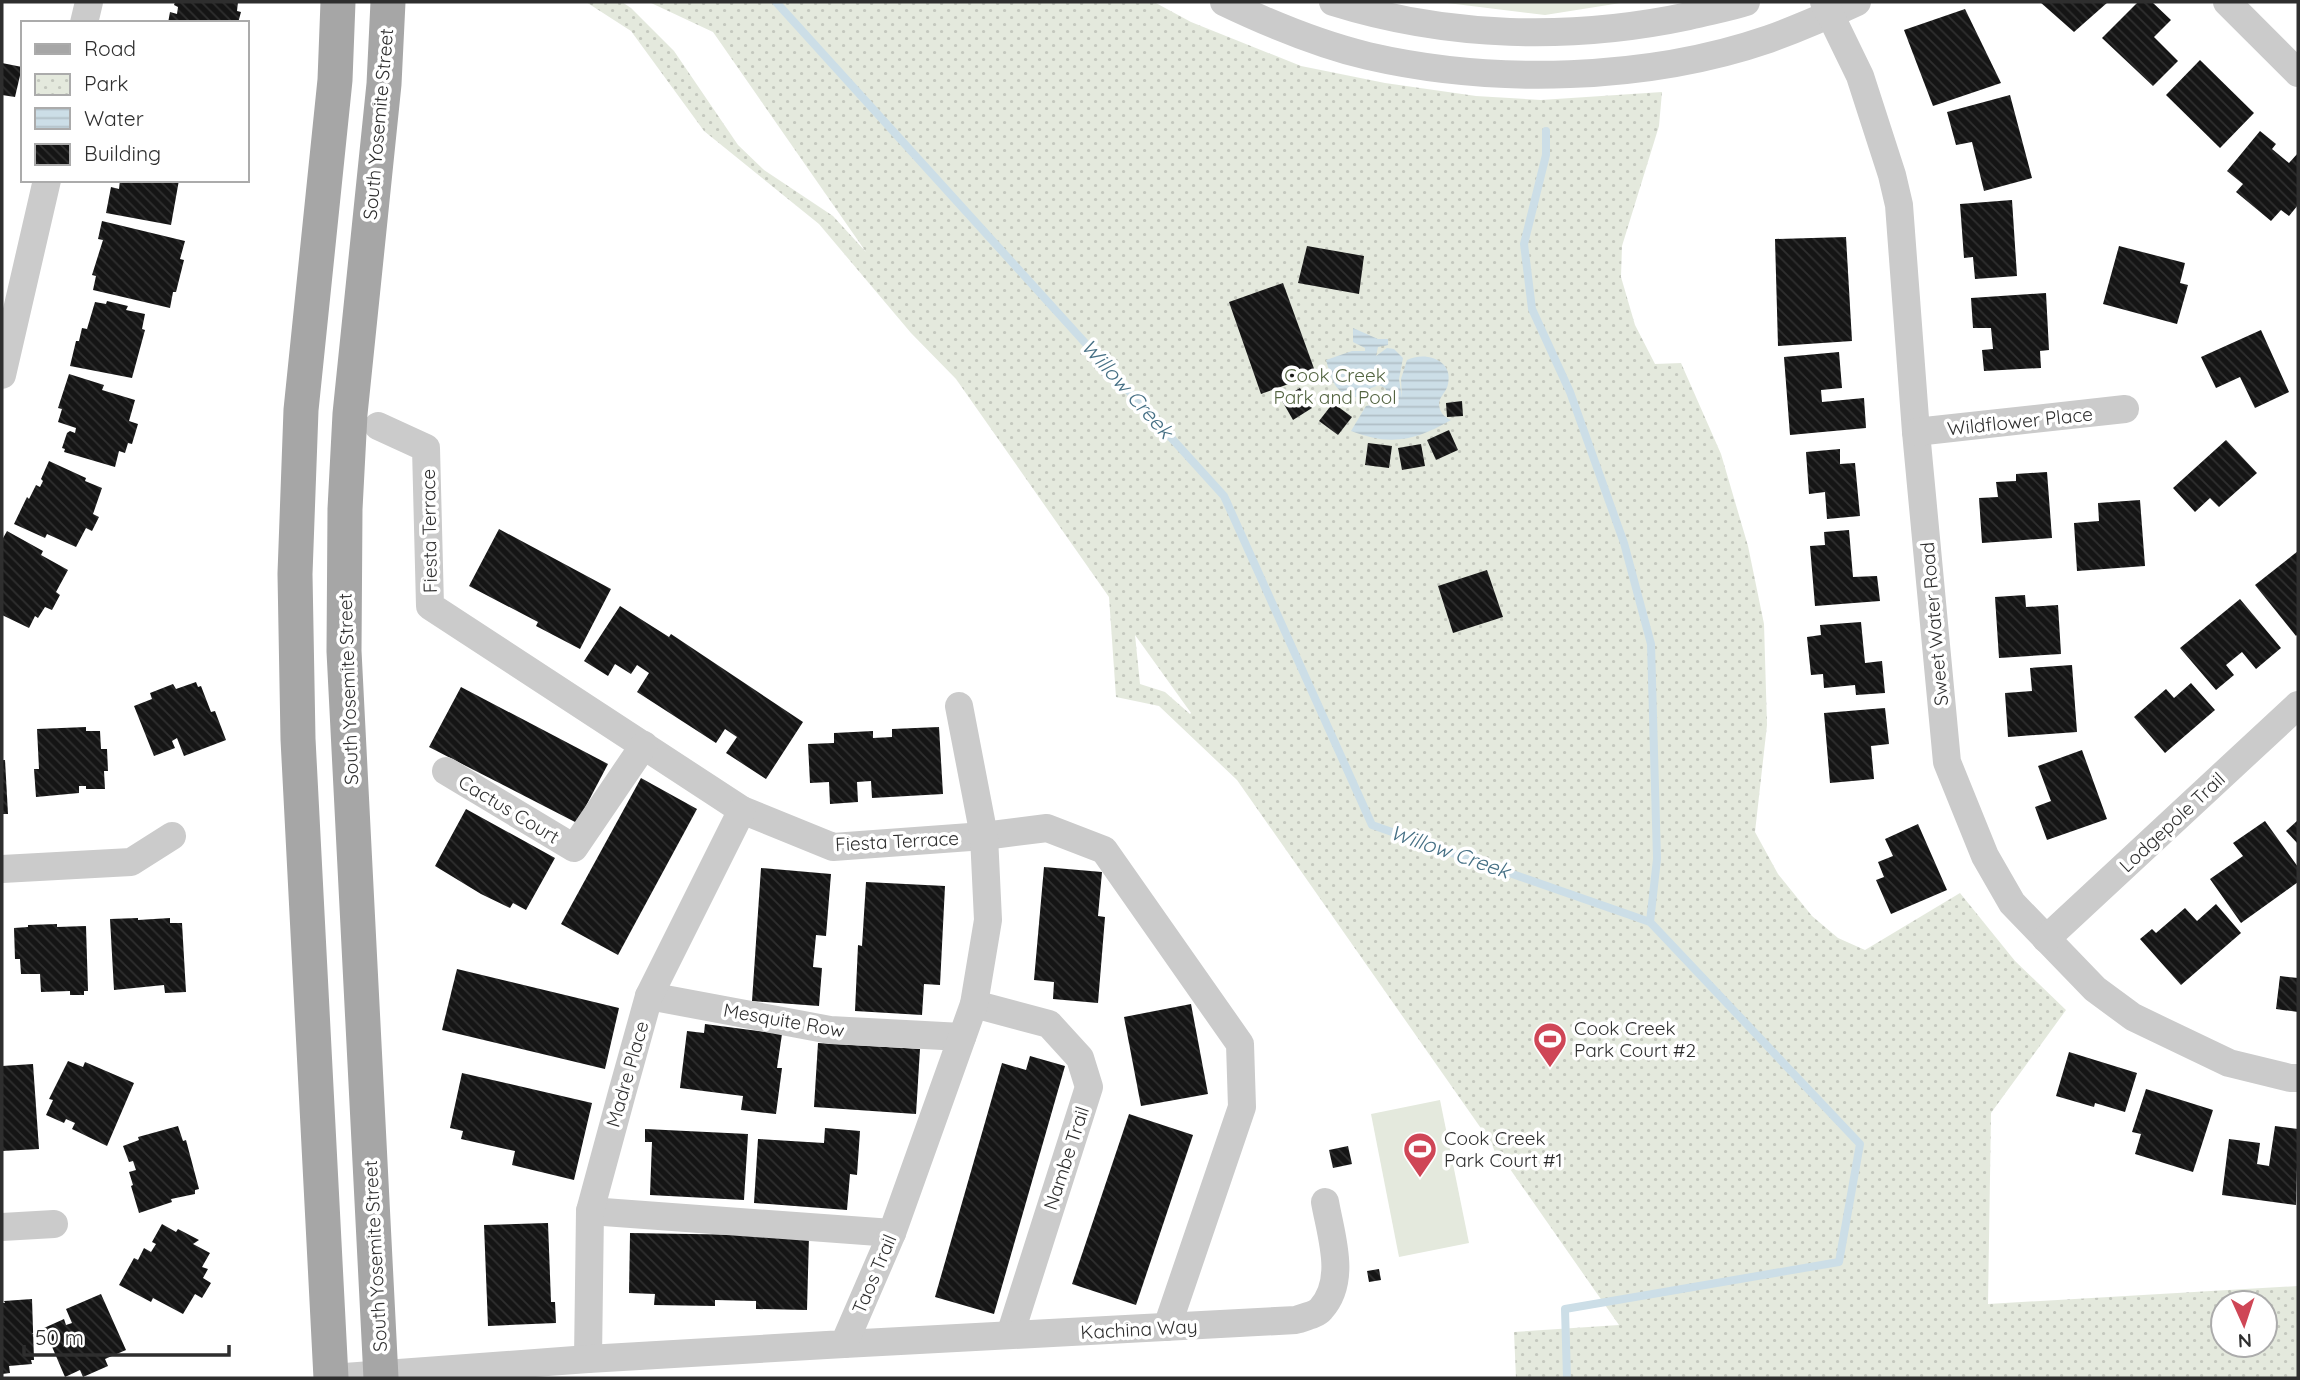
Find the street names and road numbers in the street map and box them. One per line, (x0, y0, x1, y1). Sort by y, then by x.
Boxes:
street label: South Yosemite Street (358, 27, 398, 221)
street label: Wildflower Place (1946, 401, 2094, 441)
street label: Fiesta Terrace (416, 469, 442, 593)
street label: Sweet Water Road (1915, 541, 1953, 707)
street label: South Yosemite Street (333, 593, 363, 785)
street label: Lodgepole Trail (2114, 767, 2230, 877)
street label: Cactus Court (454, 769, 564, 849)
street label: Fiesta Terrace (834, 826, 960, 856)
street label: Mesquite Row (722, 998, 846, 1042)
street label: Madre Place (600, 1018, 654, 1130)
street label: Nambe Trail (1038, 1103, 1094, 1213)
street label: South Yosemite Street (358, 1160, 392, 1352)
street label: Taos Trail (847, 1231, 901, 1317)
street label: Kachina Way (1080, 1314, 1198, 1344)

